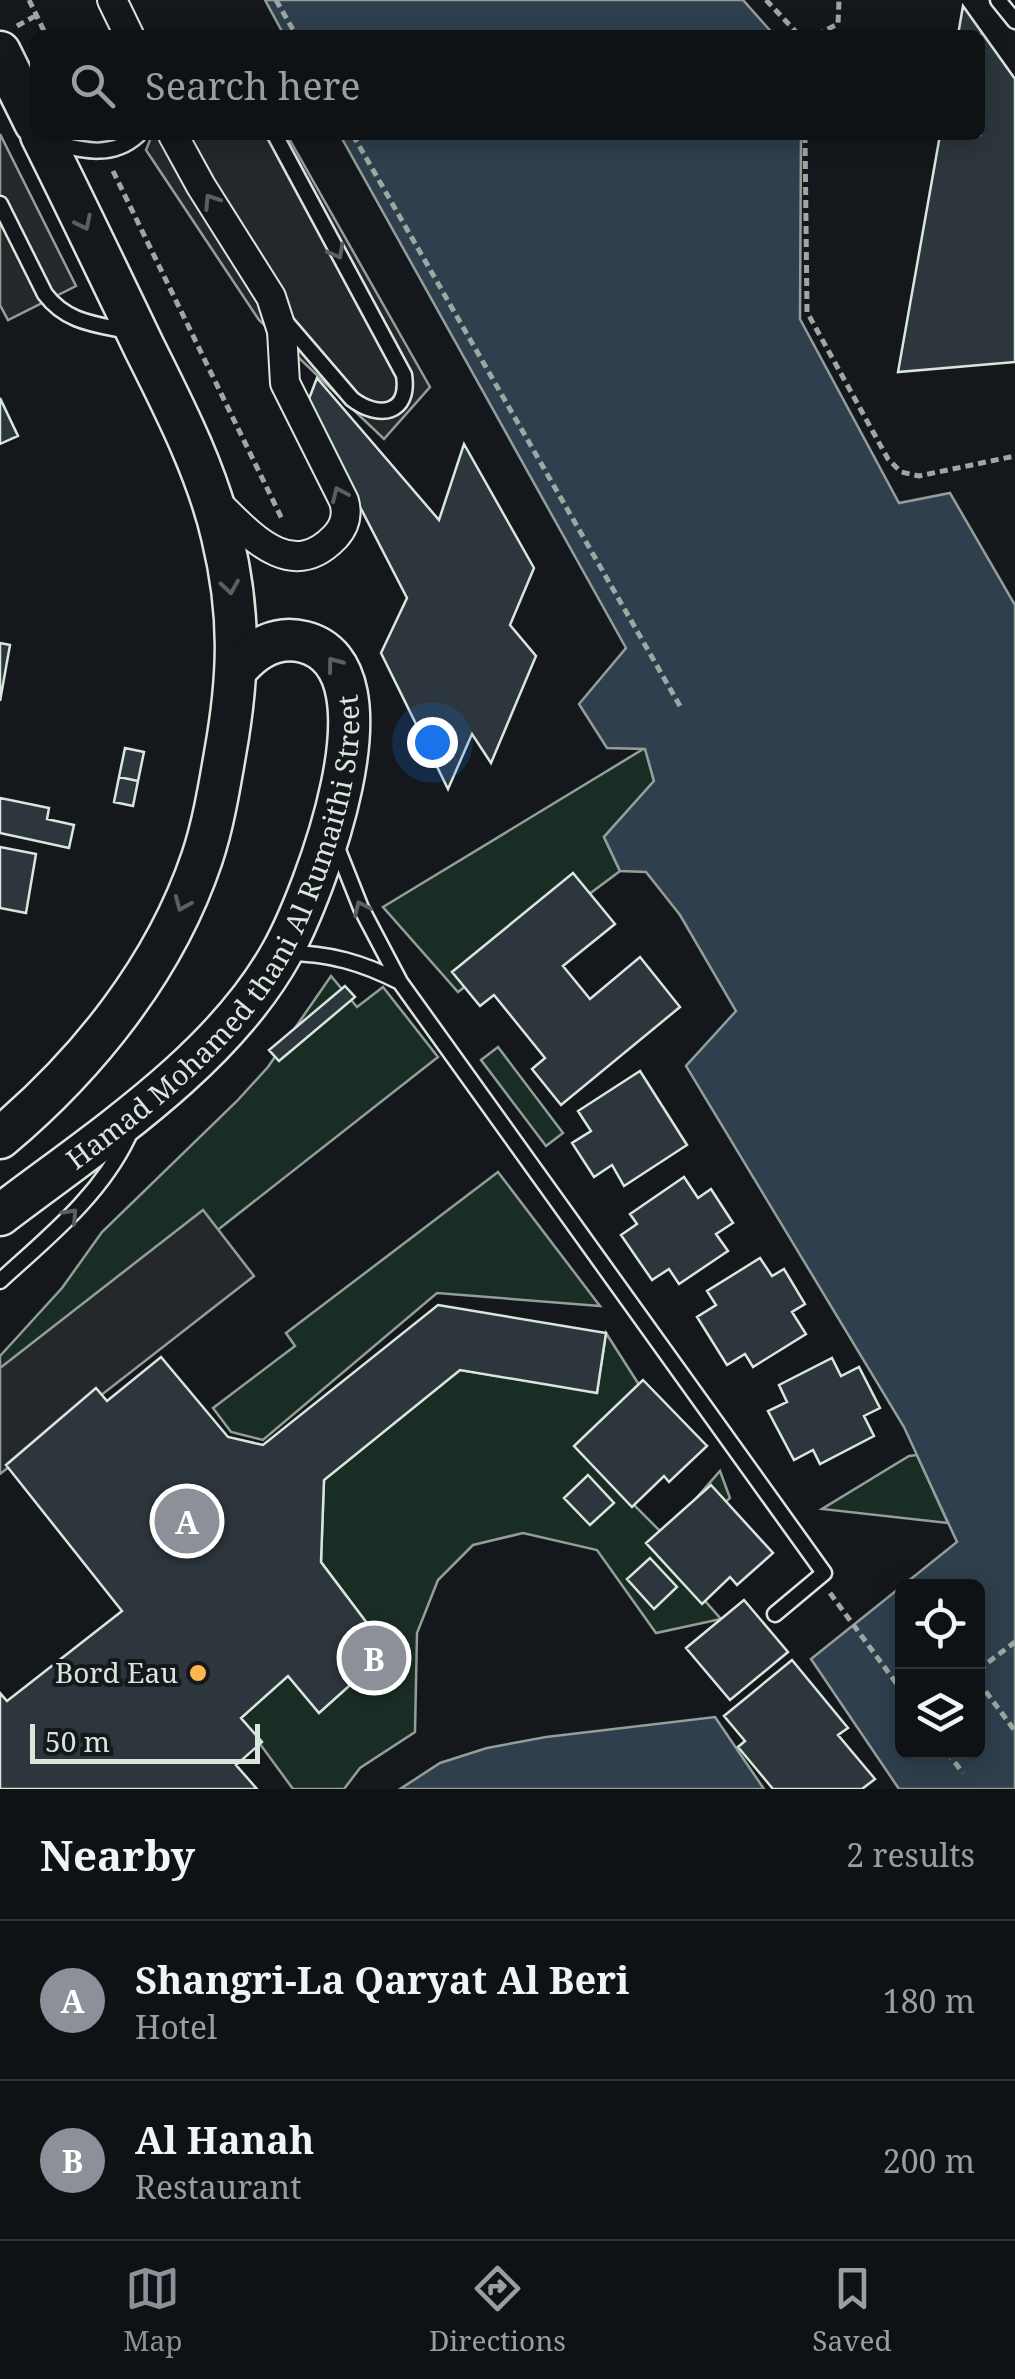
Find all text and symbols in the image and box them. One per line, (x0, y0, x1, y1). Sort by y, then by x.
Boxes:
search box (30, 30, 985, 140)
icon: search (65, 58, 120, 113)
text: Search here (145, 59, 361, 111)
one-way arrow (204, 194, 223, 212)
one-way arrow (72, 212, 91, 230)
one-way arrow (325, 241, 345, 259)
one-way arrow (331, 486, 351, 504)
one-way arrow (219, 579, 240, 596)
one-way arrow (328, 657, 345, 675)
street label: Hamad Mohamed thani Al Rumaithi Street (58, 693, 367, 1177)
your location (407, 717, 458, 768)
one-way arrow (174, 894, 194, 912)
one-way arrow (354, 900, 374, 918)
one-way arrow (59, 1208, 77, 1226)
pin: A (154, 1484, 220, 1558)
map controls (895, 1579, 985, 1759)
button: locate (895, 1579, 985, 1669)
pin: B (342, 1620, 406, 1696)
place label: Bord Eau (55, 1653, 178, 1691)
marker: Bord Eau (187, 1662, 209, 1684)
button: layers (895, 1669, 985, 1759)
scale bar (30, 1719, 260, 1764)
text: 50 m (45, 1722, 110, 1760)
text: Nearby (40, 1826, 195, 1883)
text: 2 results (846, 1833, 975, 1876)
text: Shangri-La Qaryat Al Beri (135, 1953, 629, 2005)
text: A (60, 1979, 85, 2022)
text: 180 m (883, 1979, 975, 2022)
text: Hotel (135, 2005, 217, 2048)
text: Al Hanah (135, 2113, 314, 2165)
text: B (62, 2139, 83, 2182)
text: 200 m (883, 2139, 975, 2182)
text: Restaurant (135, 2165, 302, 2208)
tab: Map (123, 2261, 182, 2359)
tab: Directions (429, 2261, 566, 2359)
tab: Saved (812, 2261, 892, 2359)

